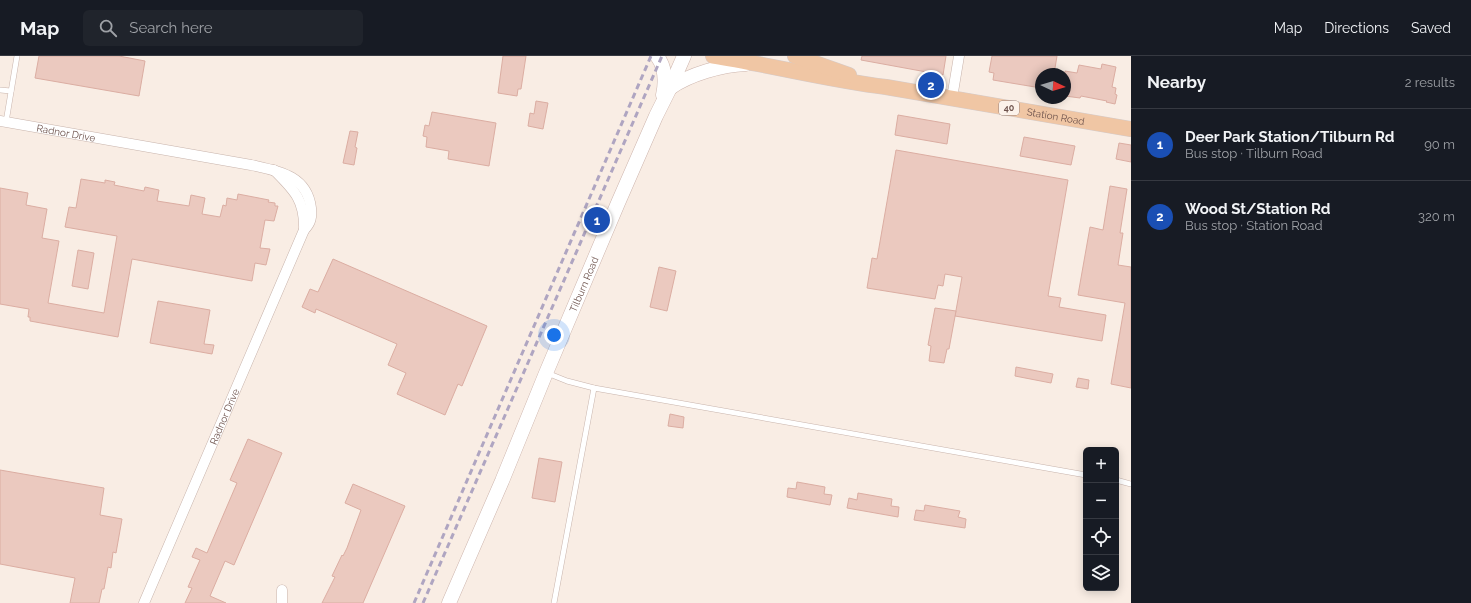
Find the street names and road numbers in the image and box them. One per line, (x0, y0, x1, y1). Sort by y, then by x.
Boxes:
road number: 40 (999, 101, 1019, 115)
street label: Station Road (1026, 106, 1086, 126)
street label: Radnor Drive (36, 122, 96, 143)
street label: Tilburn Road (567, 255, 600, 314)
street label: Radnor Drive (207, 387, 241, 446)

